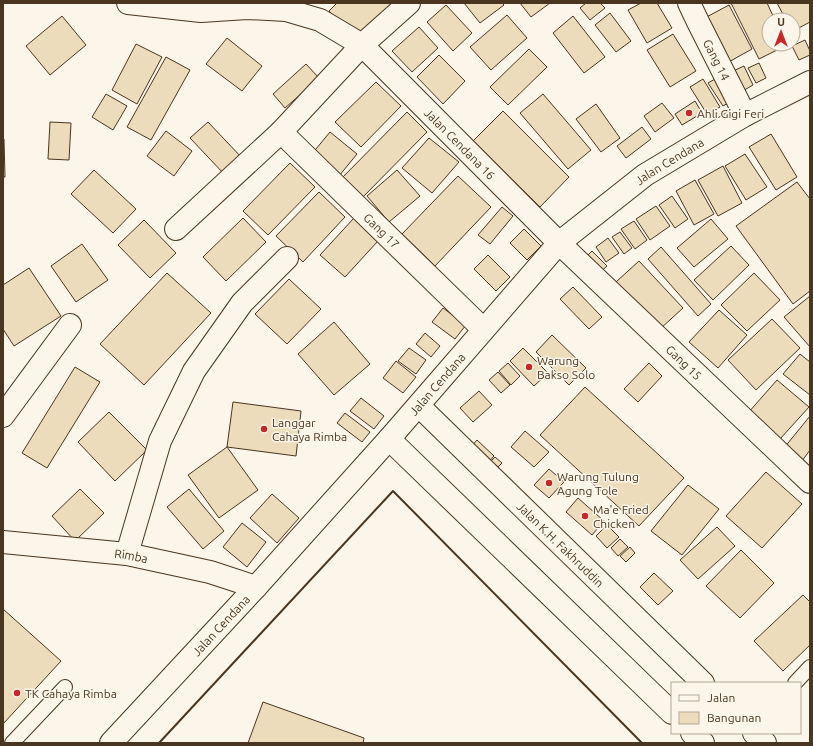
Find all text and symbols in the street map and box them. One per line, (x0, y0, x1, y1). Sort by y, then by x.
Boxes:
north arrow (761, 12, 801, 52)
text: U (777, 16, 785, 28)
street label: Gang 14 (701, 37, 733, 82)
street label: Jalan Cendana 16 (422, 106, 498, 182)
place label: Ahli Gigi Feri (697, 107, 764, 120)
marker: Ahli Gigi Feri (684, 108, 694, 118)
street label: Jalan Cendana (632, 135, 706, 187)
street label: Gang 17 (362, 210, 402, 251)
street label: Gang 15 (664, 342, 705, 382)
street label: Jalan Cendana (406, 350, 467, 418)
place label: Warung Bakso Solo (537, 354, 595, 381)
marker: Warung Bakso Solo (524, 362, 534, 372)
place label: Langgar Cahaya Rimba (272, 416, 347, 443)
marker: Langgar Cahaya Rimba (259, 424, 269, 434)
place label: Warung Tulung Agung Tole (557, 470, 639, 497)
marker: Warung Tulung Agung Tole (544, 478, 554, 488)
street label: Jalan K.H. Fakhruddin (515, 499, 607, 589)
place label: Ma'e Fried Chicken (593, 503, 649, 530)
marker: Ma'e Fried Chicken (580, 511, 590, 521)
street label: Rimba (114, 546, 149, 565)
street label: Jalan Cendana (189, 592, 252, 658)
legend (671, 682, 801, 734)
place label: TK Cahaya Rimba (25, 687, 117, 700)
marker: TK Cahaya Rimba (12, 688, 22, 698)
text: Jalan (707, 691, 735, 704)
text: Bangunan (707, 711, 761, 724)

